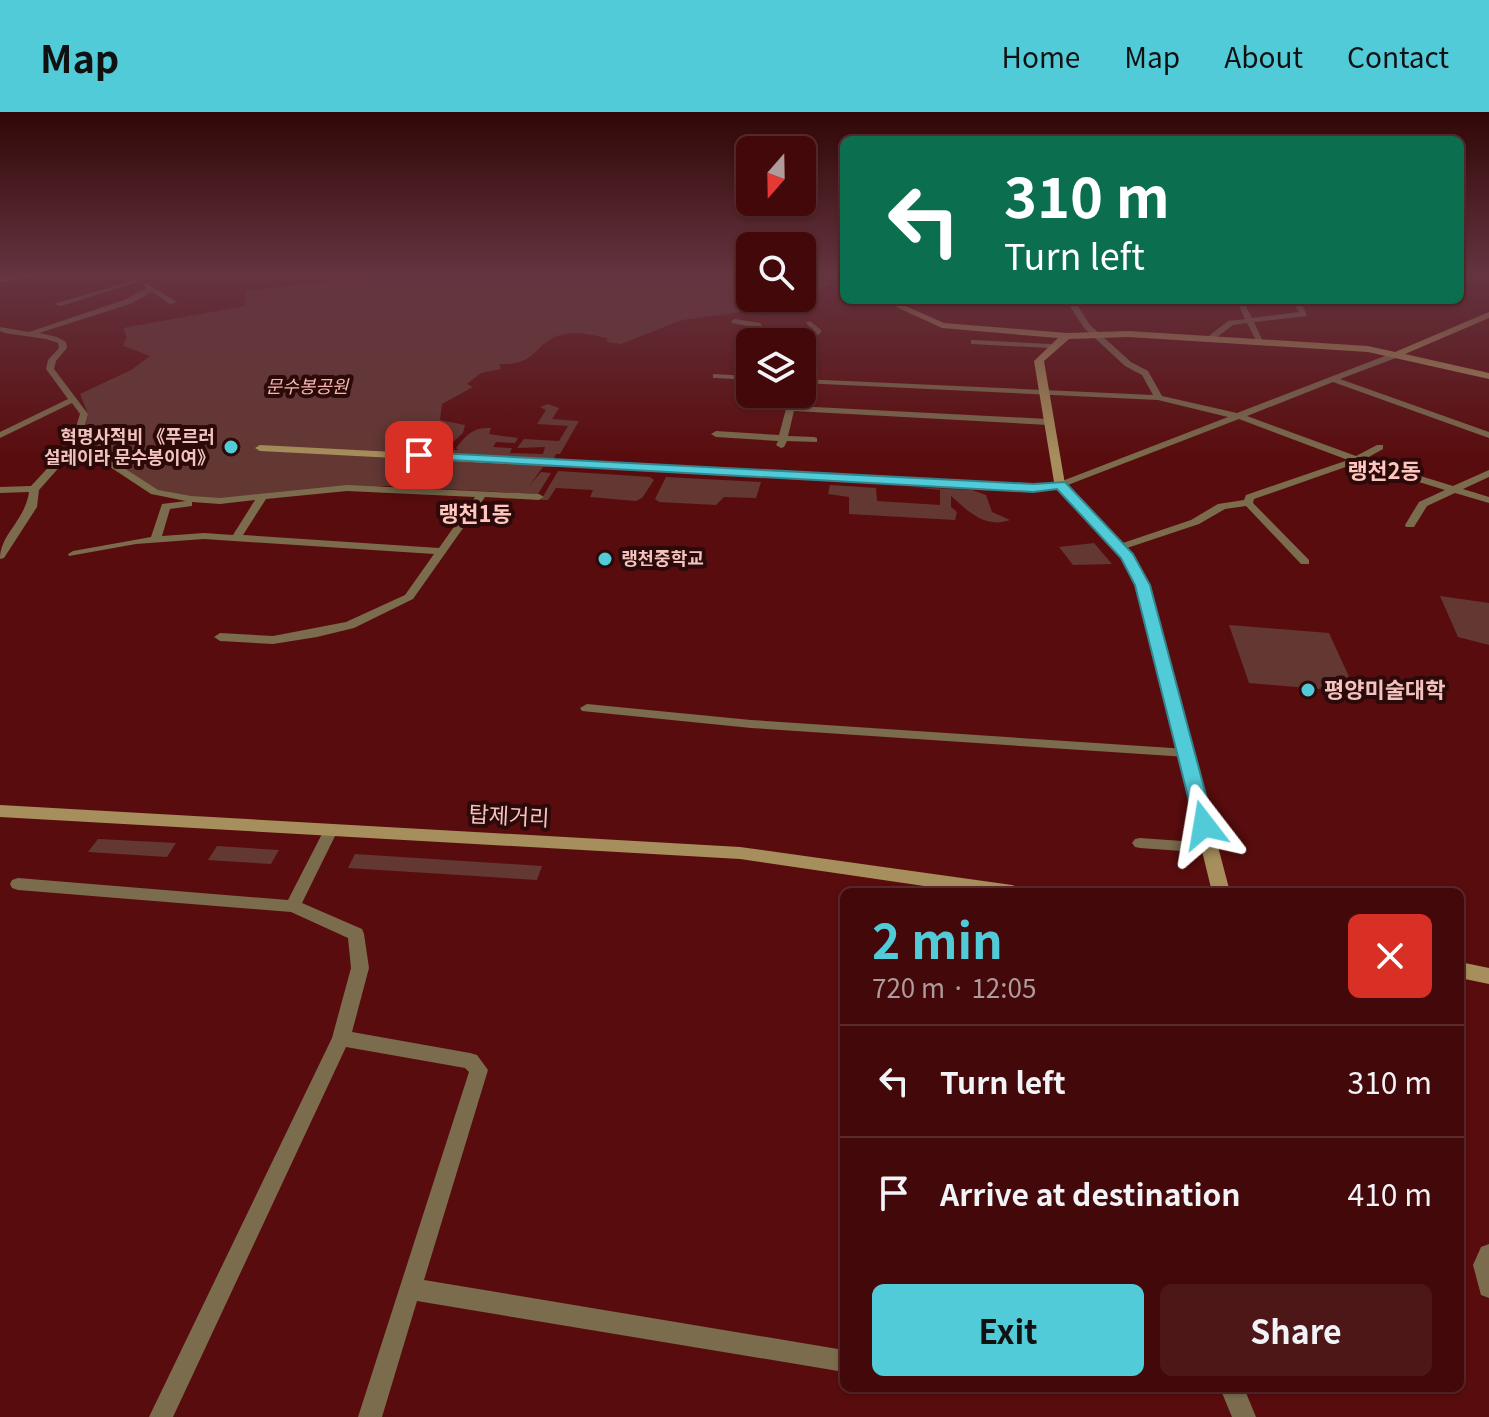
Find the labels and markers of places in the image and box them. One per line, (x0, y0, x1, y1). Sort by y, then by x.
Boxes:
pin (385, 421, 453, 489)
place label: 혁명사적비 《푸르러 설레이라 문수봉이여》 (44, 422, 215, 469)
marker: 혁명사적비 《푸르러 설레이라 문수봉이여》 (222, 438, 240, 456)
place label: 랭천중학교 (621, 544, 704, 570)
marker: 랭천중학교 (596, 550, 614, 568)
place label: 평양미술대학 (1324, 672, 1445, 704)
marker: 평양미술대학 (1299, 681, 1317, 699)

